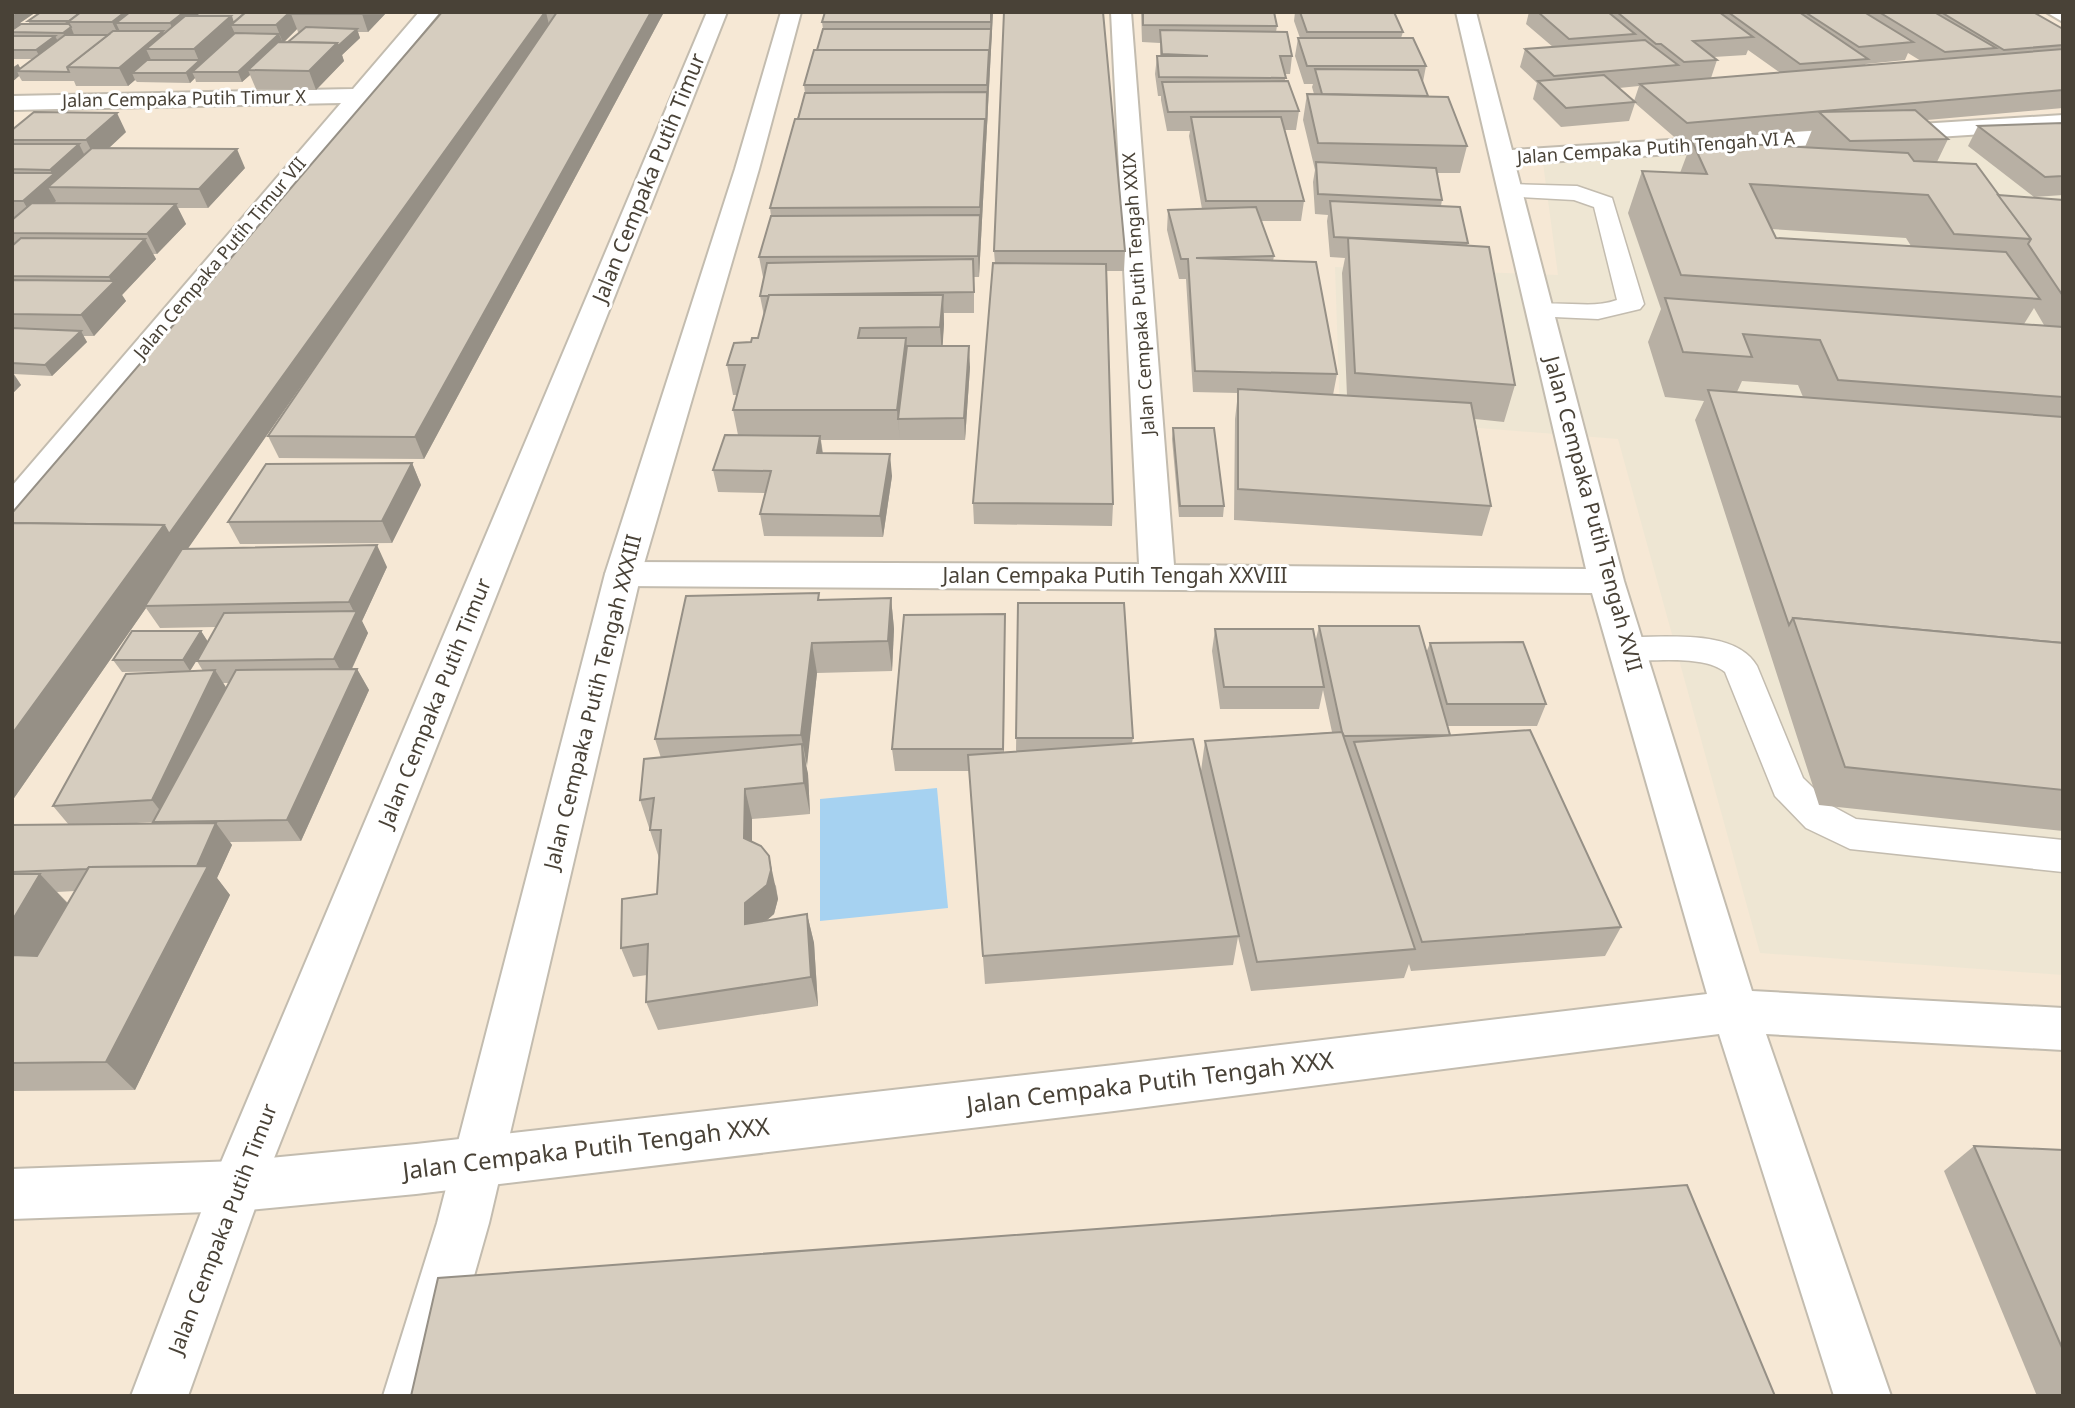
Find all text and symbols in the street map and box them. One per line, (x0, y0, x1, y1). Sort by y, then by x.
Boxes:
street label: Jalan Cempaka Putih Timur (584, 49, 711, 308)
street label: Jalan Cempaka Putih Timur X (60, 84, 306, 112)
street label: Jalan Cempaka Putih Tengah VI A (1514, 125, 1796, 169)
street label: Jalan Cempaka Putih Timur VII (126, 152, 311, 365)
street label: Jalan Cempaka Putih Tengah XXIX (1116, 152, 1160, 438)
street label: Jalan Cempaka Putih Tengah XVII (1538, 351, 1650, 675)
street label: Jalan Cempaka Putih Tengah XXXIII (536, 531, 647, 874)
street label: Jalan Cempaka Putih Tengah XXVIII (941, 561, 1287, 589)
street label: Jalan Cempaka Putih Timur (370, 574, 497, 833)
street label: Jalan Cempaka Putih Tengah XXX (962, 1043, 1335, 1121)
street label: Jalan Cempaka Putih Timur (161, 1099, 283, 1360)
street label: Jalan Cempaka Putih Tengah XXX (398, 1109, 771, 1187)

